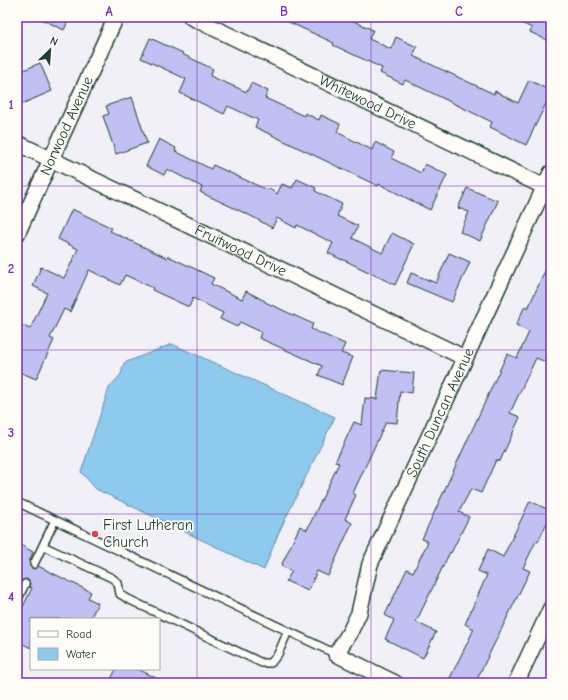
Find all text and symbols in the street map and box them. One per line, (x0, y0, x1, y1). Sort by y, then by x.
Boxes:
text: A (105, 4, 113, 19)
text: B (280, 4, 288, 19)
text: C (455, 4, 463, 19)
north arrow (30, 30, 70, 70)
text: N (48, 34, 60, 49)
street label: Whitewood Drive (316, 71, 420, 133)
street label: Norwood Avenue (36, 73, 97, 178)
text: 1 (8, 97, 14, 112)
street label: Fruitwood Drive (192, 221, 290, 280)
text: 2 (8, 261, 14, 276)
street label: South Duncan Avenue (402, 344, 478, 480)
text: 3 (8, 425, 14, 440)
place label: First Lutheran Church (103, 516, 193, 551)
marker: First Lutheran Church (90, 529, 100, 539)
text: 4 (8, 589, 14, 604)
legend (30, 618, 160, 670)
text: Road (66, 627, 92, 641)
text: Water (66, 647, 96, 661)

